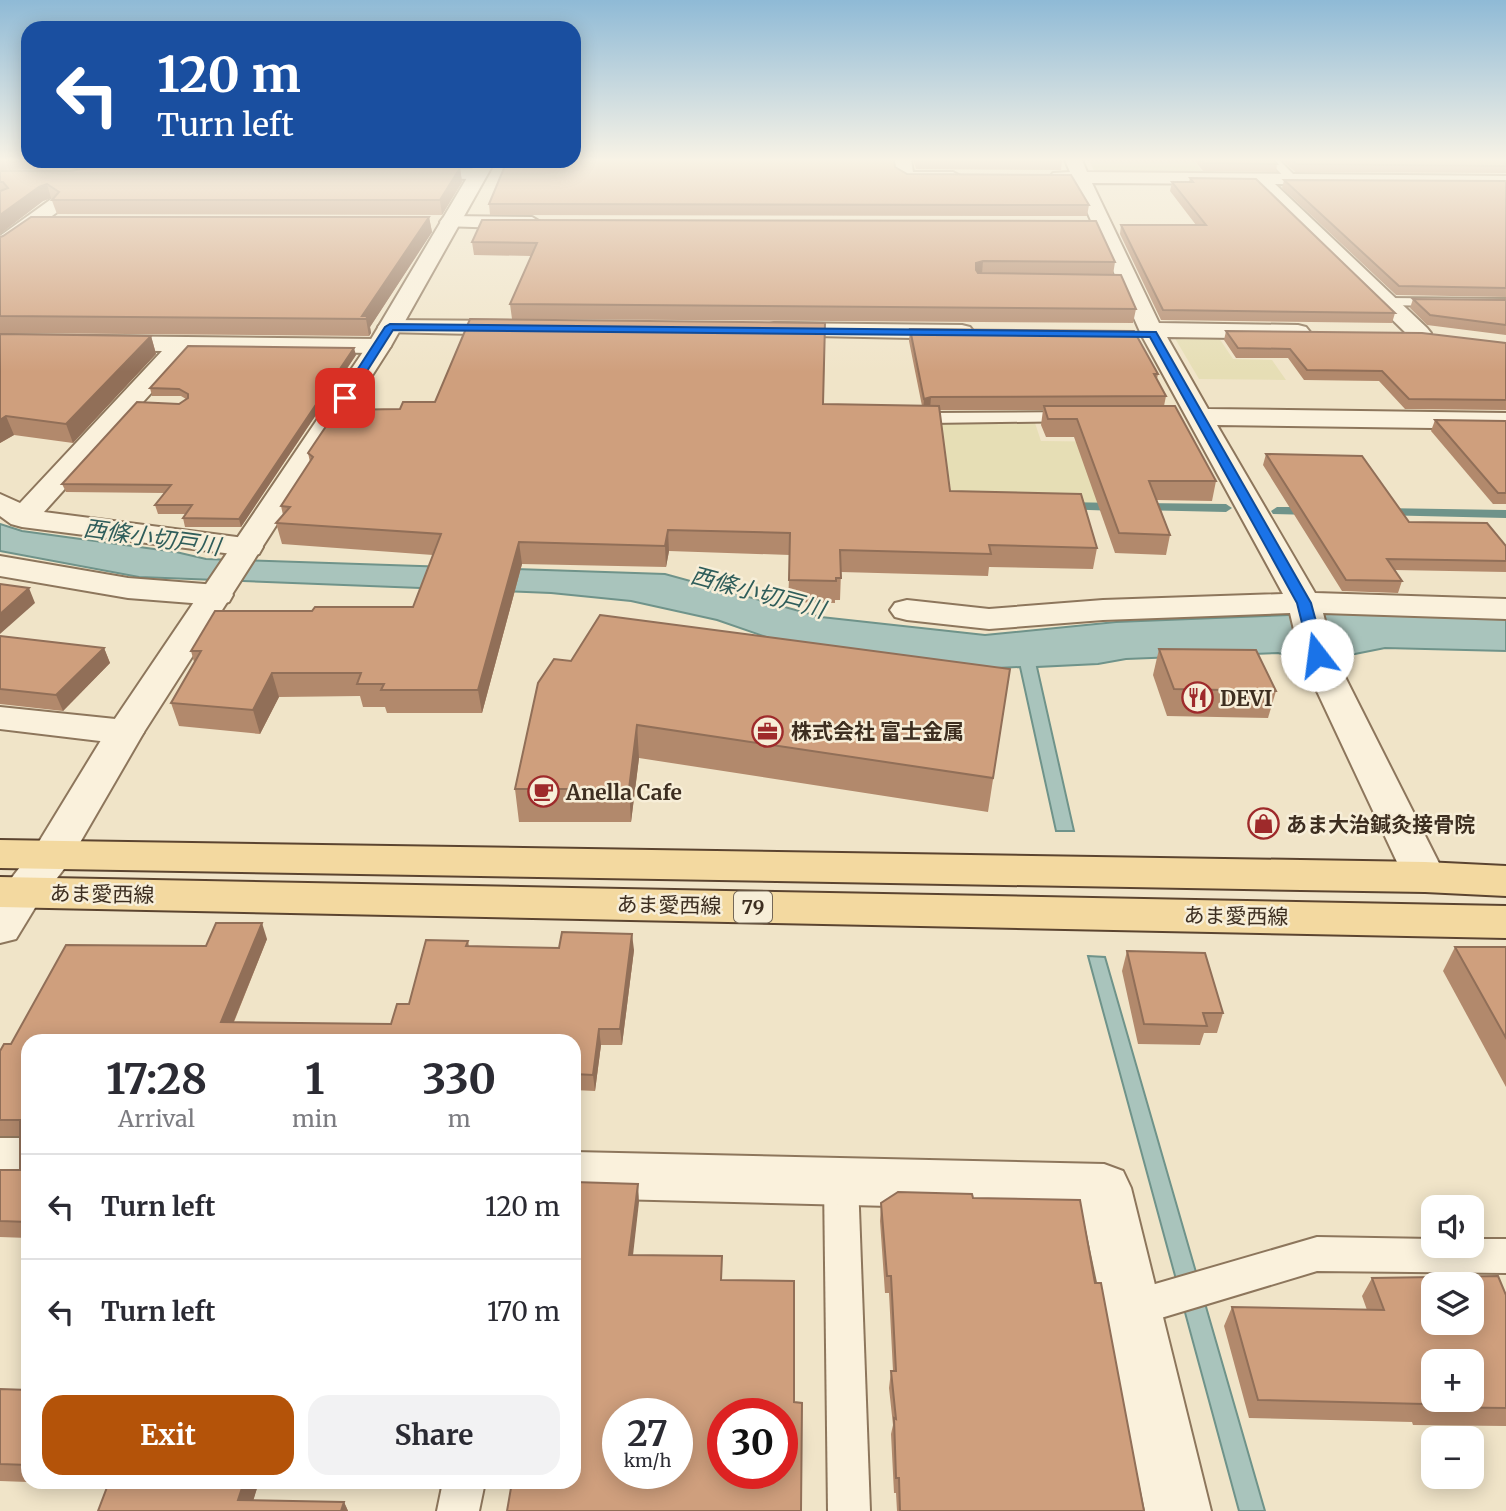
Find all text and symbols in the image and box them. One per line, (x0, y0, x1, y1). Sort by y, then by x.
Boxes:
text: 120 m (157, 44, 301, 105)
icon: left (42, 49, 133, 140)
text: Turn left (157, 105, 294, 145)
pin (315, 368, 375, 428)
icon: arrive (326, 379, 364, 417)
water label: 西條小切戸川 (82, 513, 225, 561)
water label: 西條小切戸川 (688, 560, 831, 625)
position arrow (1280, 618, 1354, 692)
restaurant icon: DEVI (1180, 681, 1214, 715)
place label: DEVI (1220, 685, 1272, 712)
office icon: 株式会社 富士金属 (751, 714, 785, 748)
place label: 株式会社 富士金属 (791, 718, 964, 745)
cafe icon: Anella Cafe (526, 775, 560, 809)
place label: Anella Cafe (565, 779, 682, 806)
shop icon: あま大治鍼灸接骨院 (1246, 807, 1280, 841)
place label: あま大治鍼灸接骨院 (1286, 811, 1475, 838)
street label: あま愛西線 (49, 880, 155, 908)
street label: あま愛西線 (616, 891, 722, 919)
road number: 79 (734, 892, 772, 923)
street label: あま愛西線 (1183, 902, 1289, 930)
text: 17:28 (106, 1053, 207, 1105)
text: 1 (305, 1053, 324, 1105)
text: 330 (422, 1053, 496, 1105)
text: Arrival (118, 1104, 195, 1133)
text: min (292, 1104, 337, 1133)
text: m (448, 1104, 471, 1133)
icon: left (42, 1188, 80, 1226)
text: Turn left (101, 1190, 215, 1223)
text: 120 m (485, 1190, 560, 1223)
map controls (1421, 1195, 1484, 1489)
button: sound (1421, 1195, 1484, 1258)
button: layers (1421, 1272, 1484, 1335)
icon: left (42, 1293, 80, 1331)
text: Turn left (101, 1295, 215, 1328)
text: 170 m (487, 1295, 560, 1328)
button: + (1421, 1349, 1484, 1412)
button: Exit (42, 1395, 294, 1475)
button: Share (308, 1395, 560, 1475)
speed limit sign: 30 (707, 1398, 798, 1489)
text: 27 (627, 1412, 668, 1456)
button: − (1421, 1426, 1484, 1489)
text: km/h (624, 1449, 671, 1472)

